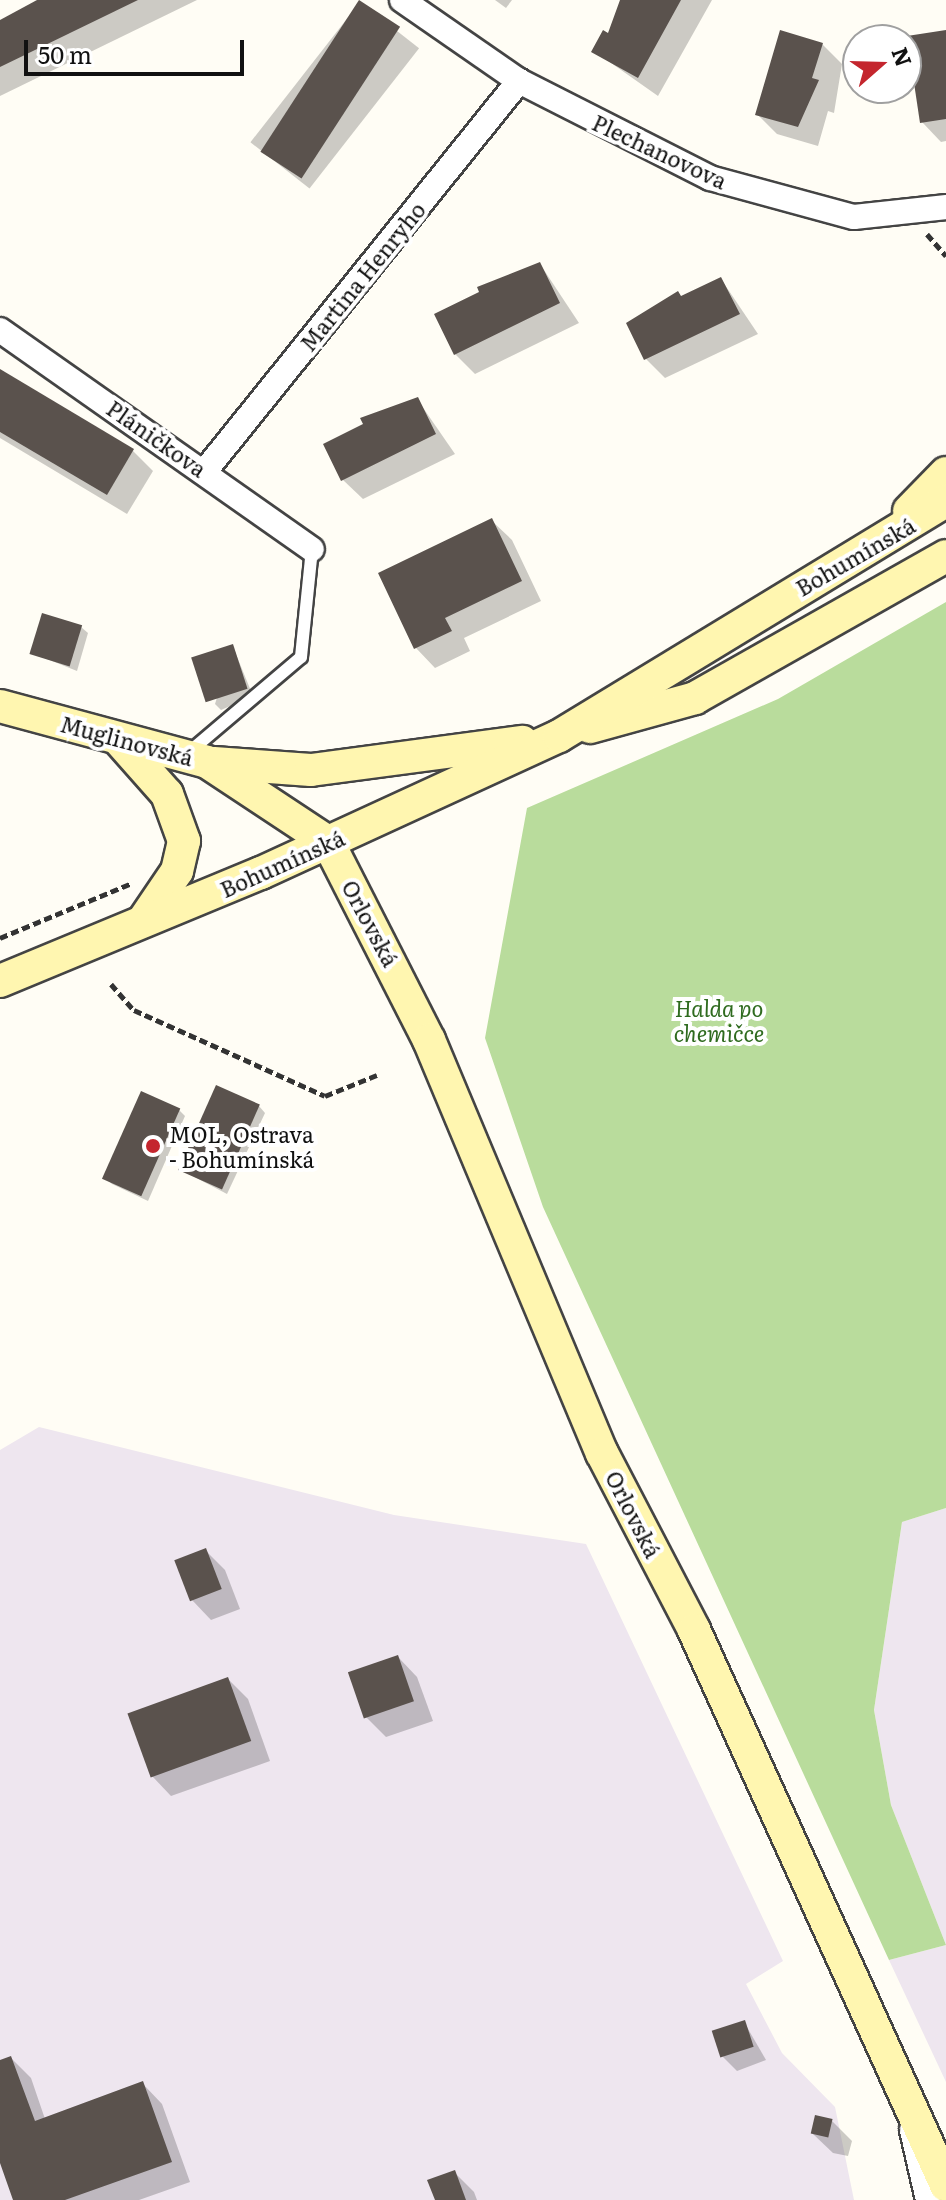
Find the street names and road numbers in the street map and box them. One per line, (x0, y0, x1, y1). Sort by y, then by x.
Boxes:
street label: Plechanovova (589, 108, 731, 194)
street label: Martina Henryho (294, 196, 430, 356)
street label: Pláničkova (102, 394, 212, 482)
street label: Bohumínská (791, 511, 919, 601)
street label: Muglinovská (58, 710, 196, 770)
street label: Bohumínská (216, 824, 348, 902)
street label: Orlovská (337, 875, 405, 971)
street label: Orlovská (601, 1466, 667, 1562)

